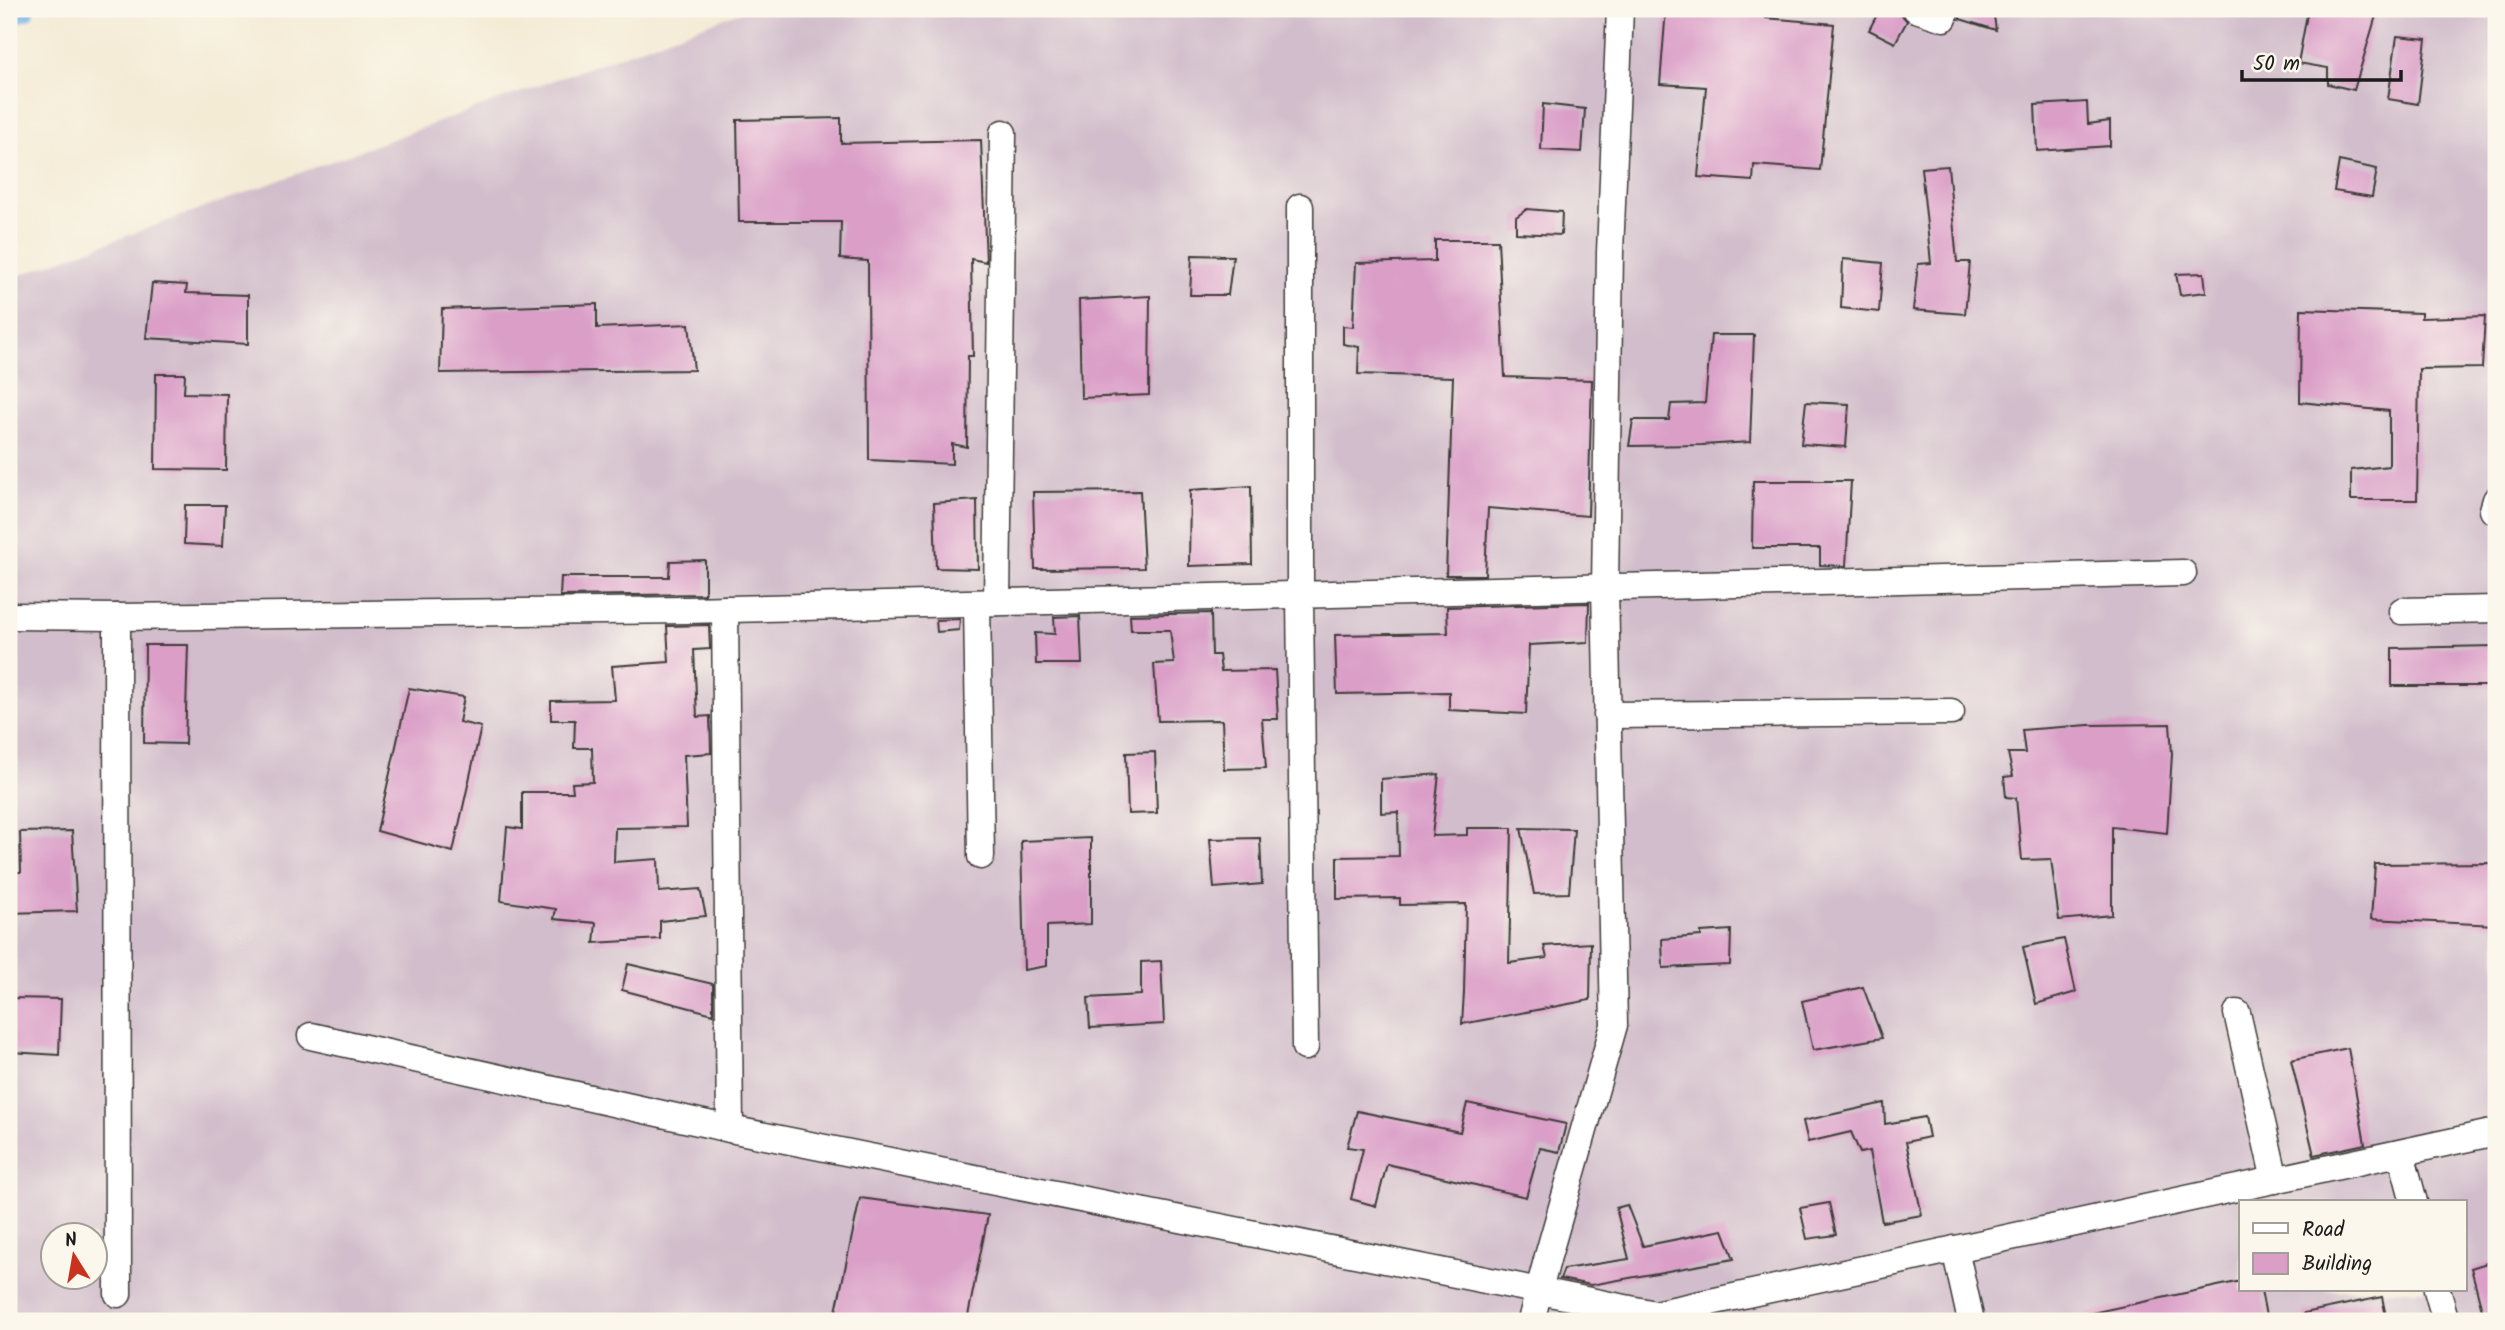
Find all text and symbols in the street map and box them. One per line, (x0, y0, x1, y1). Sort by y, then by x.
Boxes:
scale bar (2242, 38, 2402, 82)
text: 50 m (2253, 48, 2300, 81)
legend (2239, 1200, 2466, 1292)
text: Road (2302, 1214, 2345, 1247)
north arrow (38, 1222, 108, 1292)
text: N (62, 1225, 80, 1257)
text: Building (2302, 1248, 2372, 1281)

